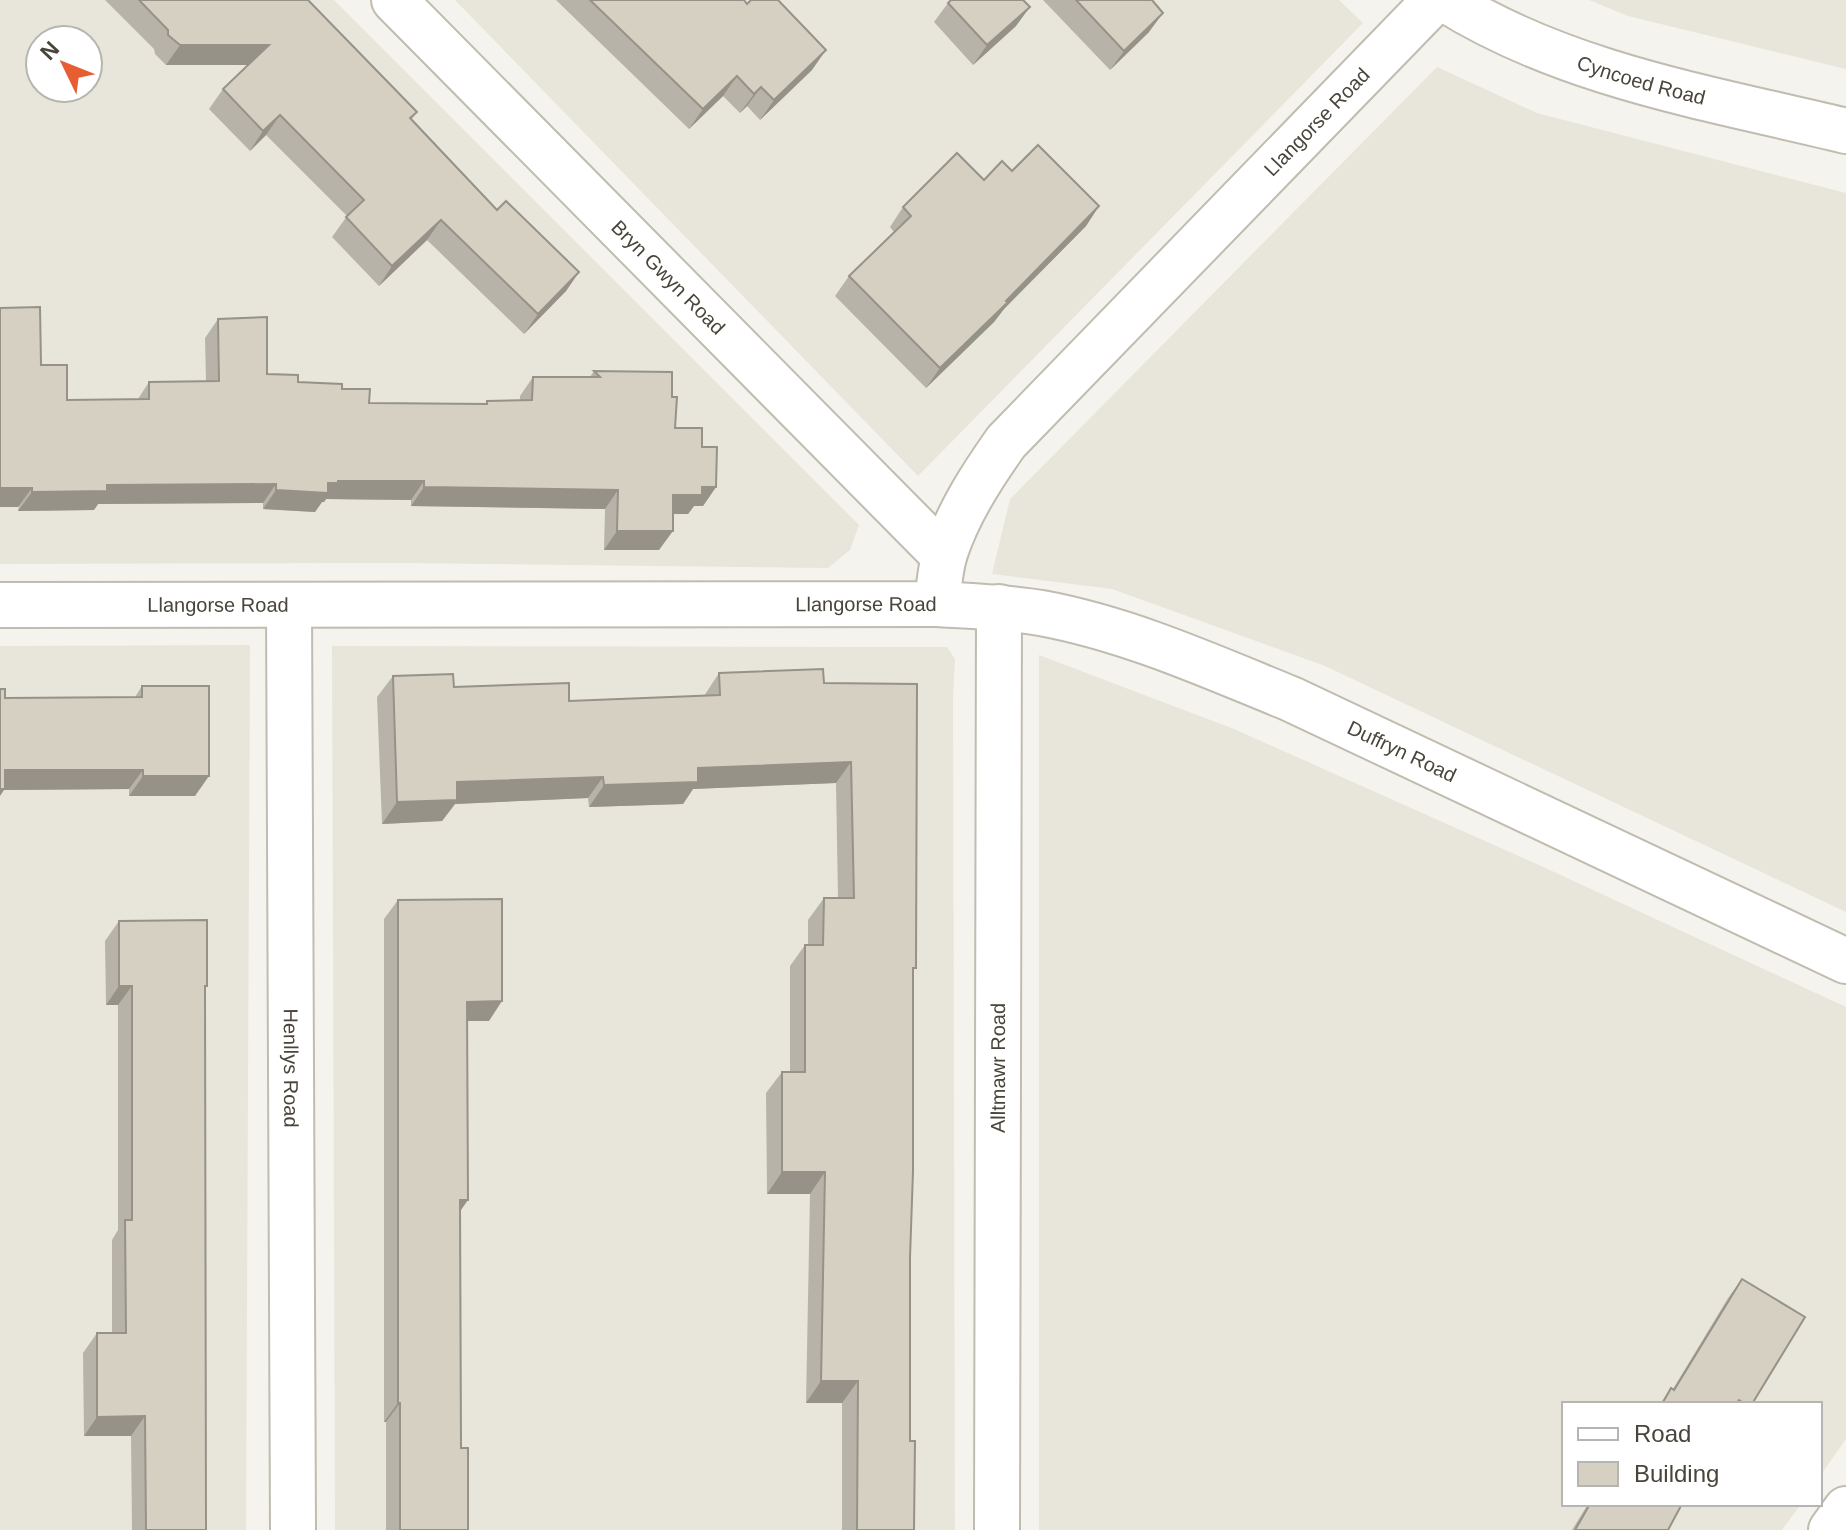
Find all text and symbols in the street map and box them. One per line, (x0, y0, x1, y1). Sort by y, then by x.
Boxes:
north arrow (24, 24, 104, 104)
text: N (35, 36, 64, 65)
street label: Cyncoed Road (1574, 51, 1708, 109)
street label: Llangorse Road (1260, 63, 1374, 180)
street label: Bryn Gwyn Road (607, 216, 729, 339)
street label: Llangorse Road (795, 593, 937, 615)
street label: Llangorse Road (147, 594, 289, 616)
street label: Duffryn Road (1344, 716, 1460, 786)
street label: Alltmawr Road (987, 1003, 1009, 1133)
street label: Henllys Road (280, 1008, 302, 1128)
legend (1562, 1402, 1822, 1506)
text: Road (1634, 1420, 1691, 1447)
text: Building (1634, 1460, 1719, 1487)

